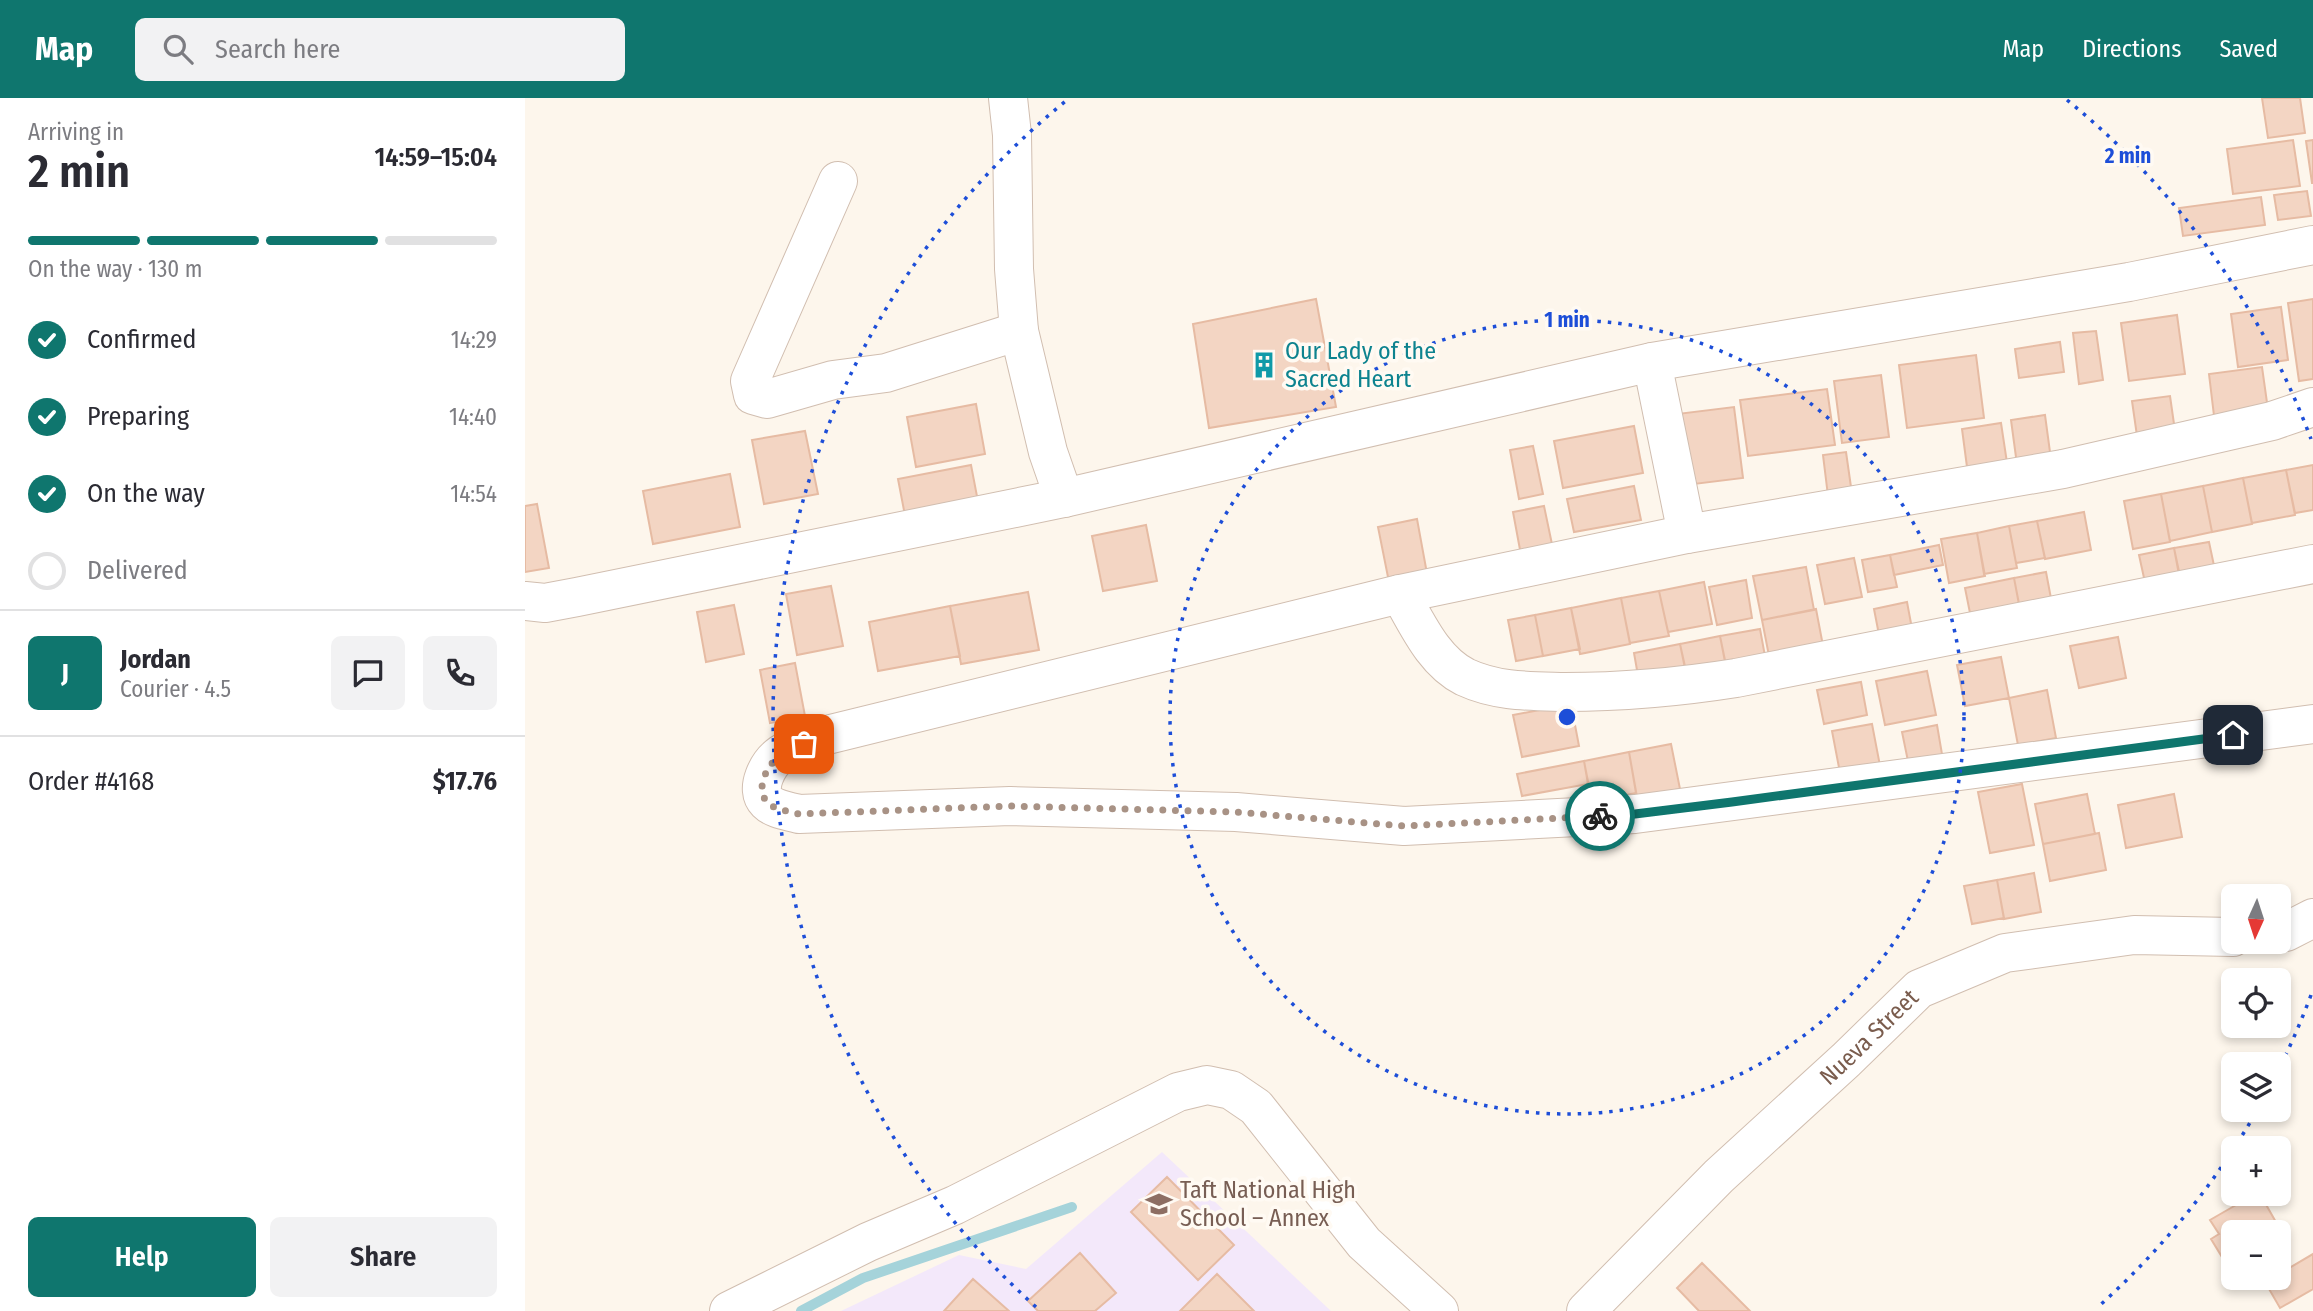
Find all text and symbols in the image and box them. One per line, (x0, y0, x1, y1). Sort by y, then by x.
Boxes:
search box (135, 18, 625, 81)
text: Map (35, 29, 93, 69)
icon: search (159, 30, 197, 68)
text: Search here (215, 34, 340, 65)
text: Map (2003, 35, 2044, 63)
text: Directions (2082, 35, 2181, 63)
text: Saved (2219, 35, 2278, 63)
text: Arriving in (28, 118, 124, 146)
text: 14:59–15:04 (375, 142, 497, 173)
text: 2 min (2104, 143, 2151, 169)
text: 2 min (28, 144, 130, 199)
text: On the way · 130 m (28, 255, 202, 283)
text: 1 min (1544, 307, 1590, 333)
icon: check (28, 321, 66, 359)
text: Confirmed (87, 324, 197, 355)
text: 14:29 (451, 326, 497, 354)
place label: Our Lady of the Sacred Heart (1285, 337, 1436, 393)
building icon: Our Lady of the Sacred Heart (1249, 350, 1279, 380)
icon: check (28, 398, 66, 436)
text: Preparing (87, 401, 189, 432)
text: 14:40 (449, 403, 497, 431)
icon: check (28, 475, 66, 513)
text: On the way (87, 478, 205, 509)
text: 14:54 (450, 480, 497, 508)
text: Delivered (87, 555, 188, 586)
button: chat (331, 636, 405, 710)
button: phone (423, 636, 497, 710)
text: Jordan (120, 644, 191, 675)
text: J (61, 658, 69, 689)
text: Courier · 4.5 (120, 675, 231, 703)
centre of rings (1555, 705, 1579, 729)
pin (2203, 705, 2263, 765)
pin (774, 714, 834, 774)
icon: home (2214, 716, 2252, 754)
icon: bag (785, 725, 823, 763)
text: Order #4168 (28, 766, 154, 797)
text: $17.76 (433, 766, 497, 797)
courier (1565, 781, 1635, 851)
icon: bike (1581, 797, 1619, 835)
north arrow (2221, 884, 2291, 954)
map controls (2221, 884, 2291, 1290)
button: locate (2221, 968, 2291, 1038)
street label: Nueva Street (1814, 983, 1924, 1091)
button: layers (2221, 1052, 2291, 1122)
button: + (2221, 1136, 2291, 1206)
place label: Taft National High School – Annex (1180, 1176, 1356, 1232)
school or university icon: Taft National High School – Annex (1144, 1189, 1174, 1219)
button: Help (28, 1217, 256, 1297)
button: Share (270, 1217, 497, 1297)
button: − (2221, 1220, 2291, 1290)

